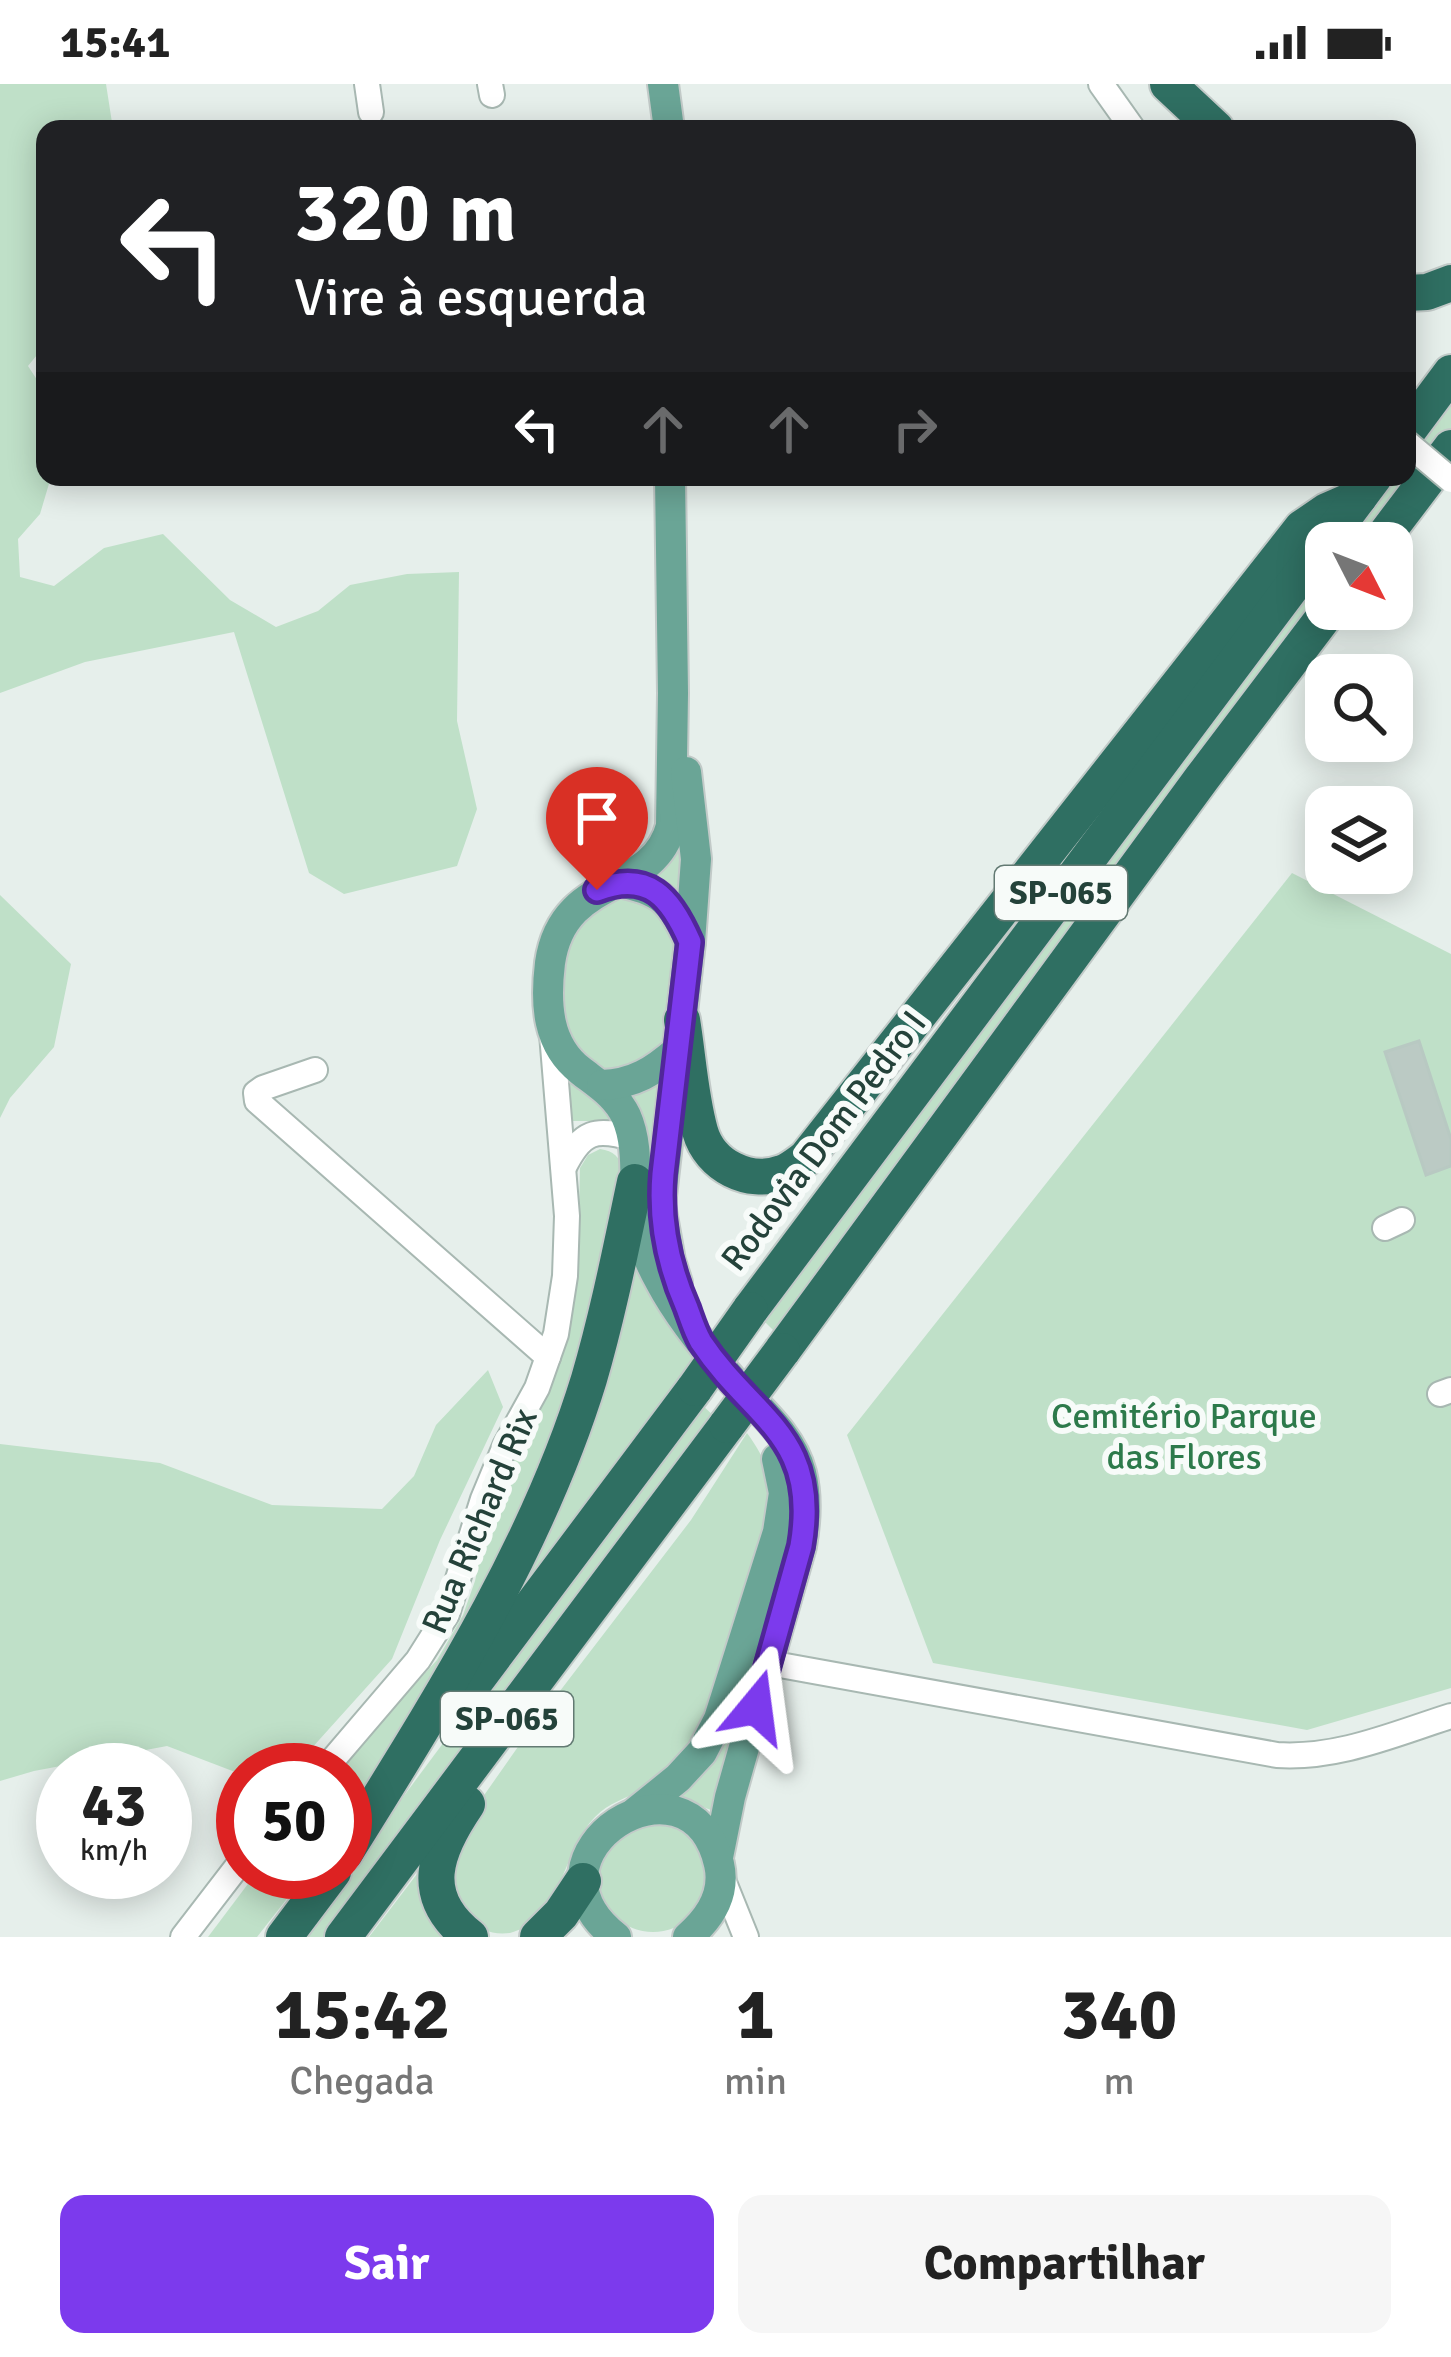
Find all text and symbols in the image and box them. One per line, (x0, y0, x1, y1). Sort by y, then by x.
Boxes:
text: 15:41 (60, 15, 170, 70)
text: 320 m (294, 161, 516, 265)
icon: left (96, 168, 252, 324)
text: Vire à esquerda (294, 264, 648, 331)
icon: left (504, 396, 570, 462)
icon: ahead (630, 396, 696, 462)
icon: ahead (756, 396, 822, 462)
icon: right (882, 396, 948, 462)
north arrow (1305, 522, 1413, 630)
map controls (1305, 522, 1413, 894)
button: search (1305, 654, 1413, 762)
pin (546, 767, 648, 890)
icon: arrive (564, 785, 630, 851)
button: layers (1305, 786, 1413, 894)
road number: SP-065 (995, 866, 1127, 920)
street label: Rodovia Dom Pedro I (712, 1002, 936, 1280)
park label: Cemitério Parque das Flores (1051, 1394, 1317, 1480)
street label: Rua Richard Rix (412, 1401, 548, 1641)
position arrow (693, 1644, 819, 1770)
road number: SP-065 (441, 1692, 573, 1746)
speed limit sign: 50 (216, 1743, 372, 1899)
text: 43 (82, 1769, 146, 1843)
text: km/h (80, 1832, 148, 1869)
text: 15:42 (274, 1970, 450, 2059)
text: 1 (736, 1970, 775, 2059)
text: 340 (1061, 1970, 1177, 2059)
text: Chegada (290, 2057, 435, 2105)
text: min (724, 2057, 787, 2105)
text: m (1103, 2057, 1135, 2105)
button: Sair (60, 2195, 714, 2333)
button: Compartilhar (738, 2195, 1391, 2333)

